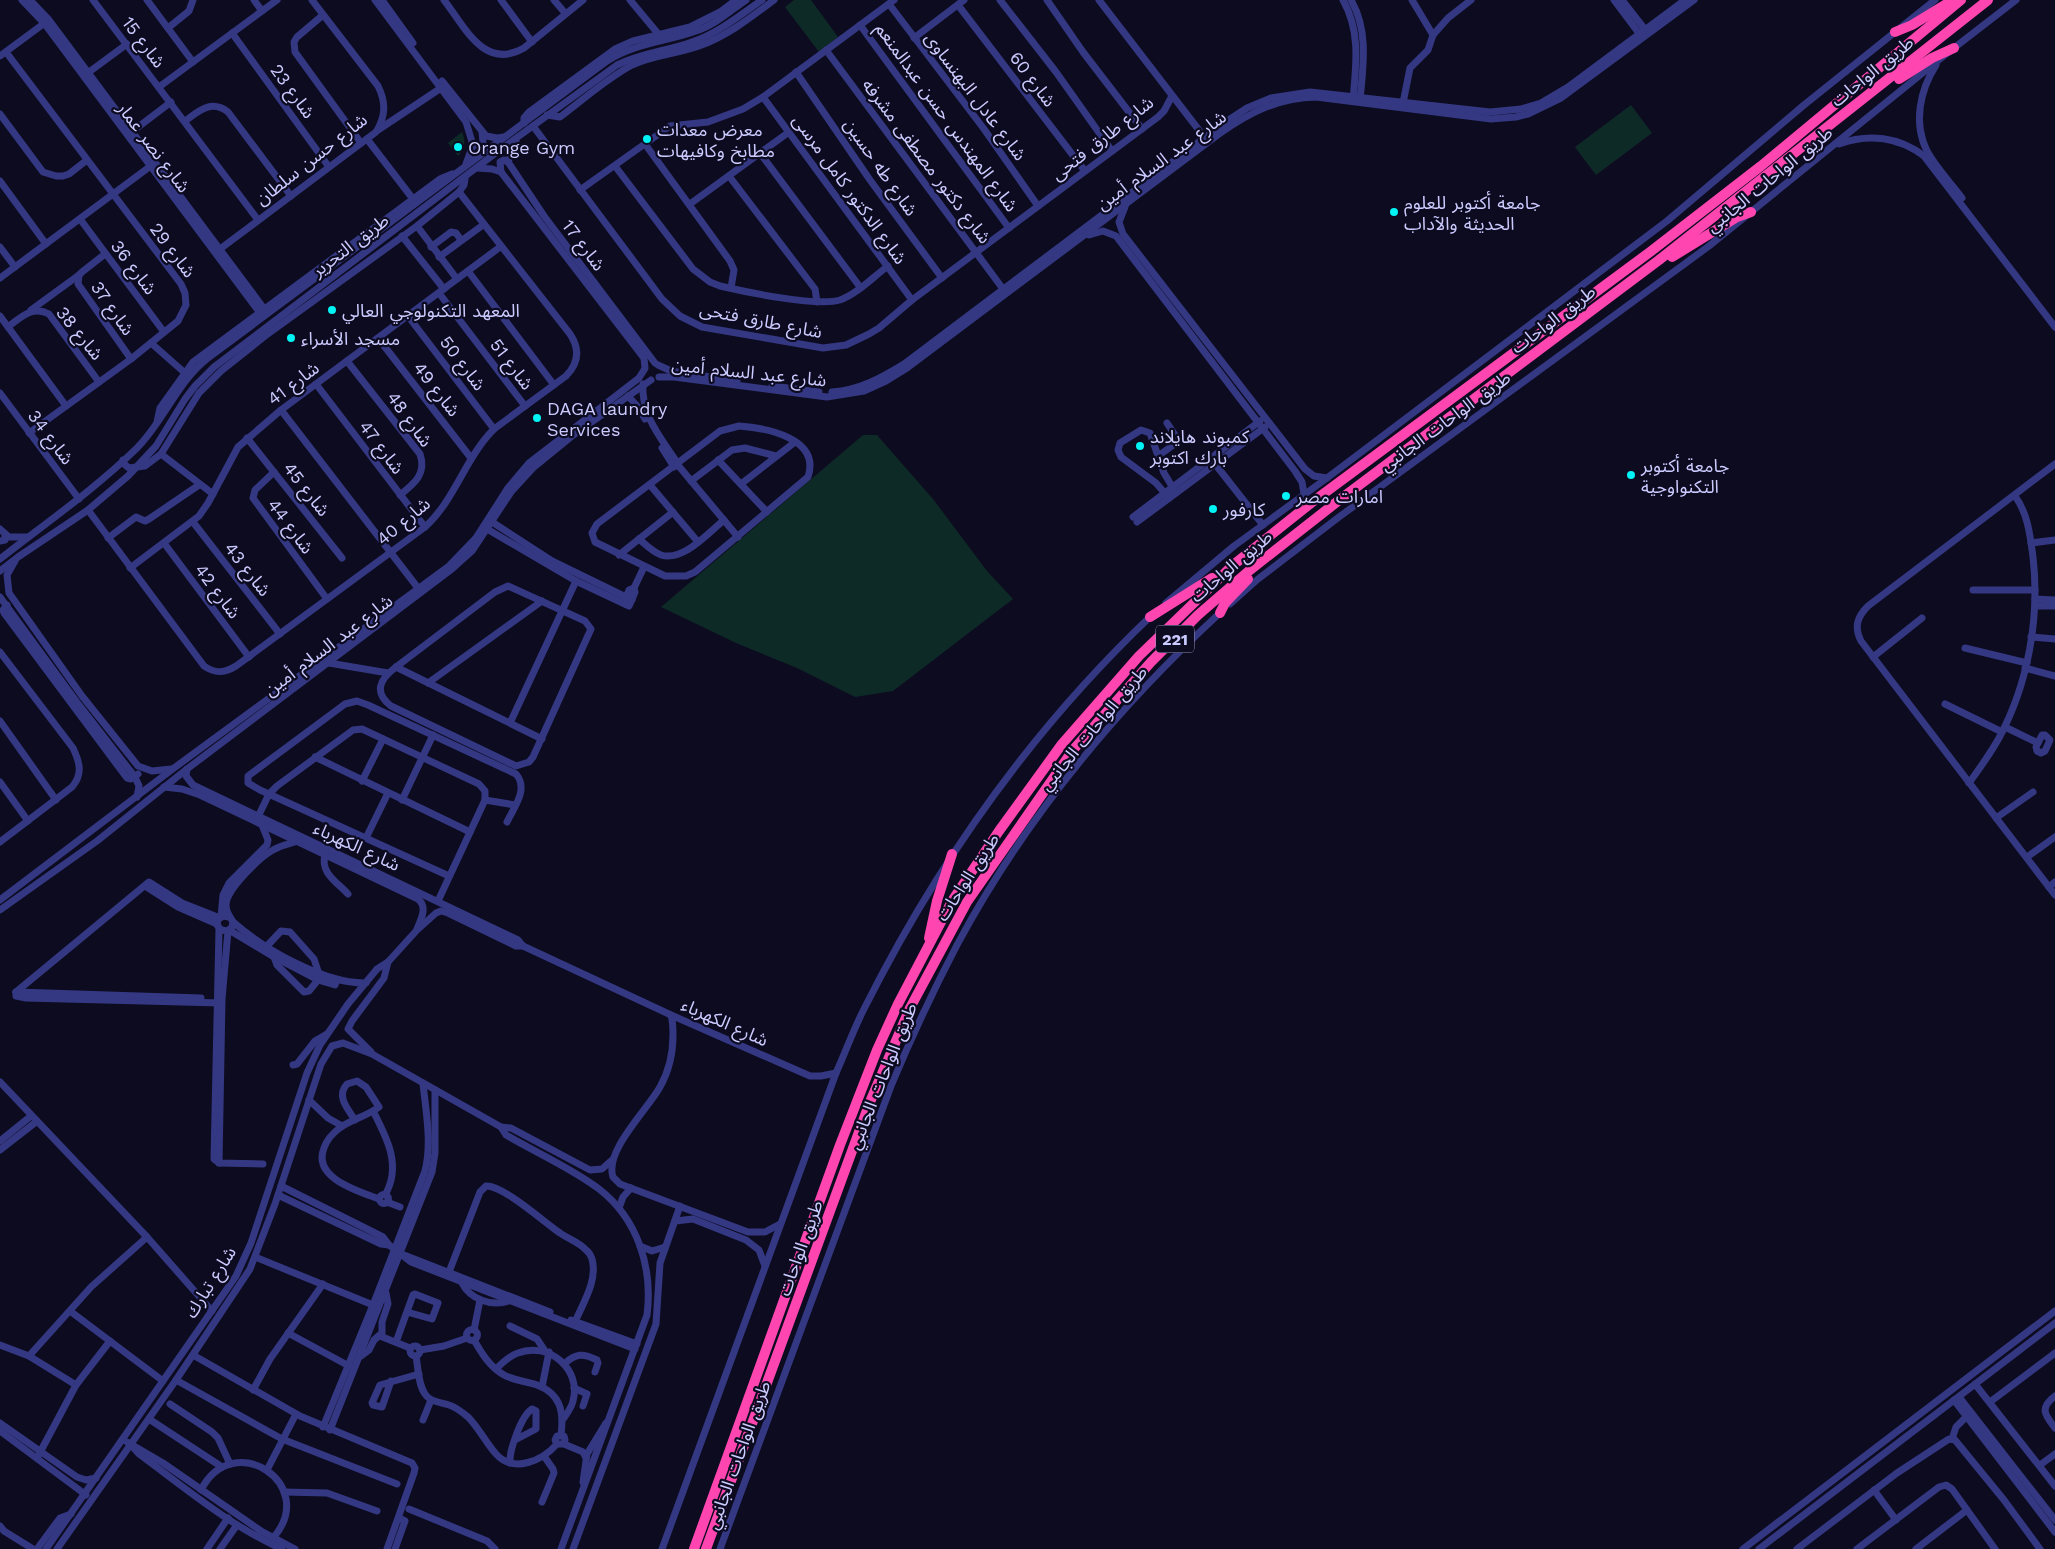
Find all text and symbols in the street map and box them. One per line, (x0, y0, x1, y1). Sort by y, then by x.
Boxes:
street label: شارع 15 (115, 12, 170, 74)
street label: شارع المهندس حسن عبدالمنعم (868, 18, 1023, 218)
street label: شارع عادل البهنساوى (918, 28, 1031, 167)
street label: طريق الواحات (1826, 31, 1918, 111)
street label: شارع 60 (1002, 47, 1060, 113)
street label: شارع 23 (263, 60, 320, 125)
street label: شارع دكتور مصطفى مشرفه (855, 74, 996, 250)
street label: شارع طارق فتحى (1047, 91, 1160, 188)
street label: شارع نصر عمار (109, 97, 195, 199)
street label: شارع عبد السلام أمين (1092, 106, 1232, 217)
street label: شارع حسن سلطان (251, 109, 374, 212)
street label: شارع الدكتور كامل مرسى (785, 110, 911, 270)
street label: شارع طه حسين (836, 114, 922, 222)
place label: معرض معدات مطابخ وكافيهات (657, 119, 775, 164)
street label: طريق الواحات الجانبي (1702, 122, 1838, 239)
marker: معرض معدات مطابخ وكافيهات (641, 133, 653, 145)
place label: Orange Gym (468, 137, 575, 158)
marker: Orange Gym (452, 141, 464, 153)
place label: جامعة أكتوبر للعلوم الحديثة والآداب (1404, 191, 1541, 234)
marker: جامعة أكتوبر للعلوم الحديثة والآداب (1388, 206, 1400, 218)
street label: طريق التحرير (307, 209, 393, 282)
street label: شارع 17 (555, 215, 610, 277)
street label: شارع 29 (143, 219, 200, 284)
street label: شارع 36 (104, 236, 161, 301)
street label: شارع 37 (84, 277, 139, 341)
street label: طريق الواحات (1507, 280, 1600, 358)
street label: شارع طارق فتحى (697, 298, 824, 346)
place label: المعهد التكنولوجي العالي (342, 300, 520, 324)
street label: شارع 38 (49, 302, 108, 367)
marker: المعهد التكنولوجي العالي (326, 304, 338, 316)
place label: مسجد الأسراء (301, 328, 400, 350)
marker: مسجد الأسراء (285, 332, 297, 344)
street label: شارع 50 (432, 332, 490, 397)
street label: شارع 51 (483, 334, 538, 396)
street label: شارع عبد السلام أمين (670, 353, 827, 395)
street label: شارع 41 (263, 357, 325, 412)
street label: شارع 49 (406, 358, 465, 423)
street label: طريق الواحات الجانبي (1376, 367, 1516, 478)
street label: شارع 48 (380, 387, 437, 453)
place label: DAGA laundry Services (547, 398, 668, 440)
street label: شارع 34 (21, 406, 78, 471)
marker: DAGA laundry Services (531, 412, 543, 424)
street label: شارع 47 (352, 416, 409, 480)
place label: كمبوند هايلاند بارك اكتوبر (1149, 426, 1250, 469)
marker: كمبوند هايلاند بارك اكتوبر (1134, 440, 1146, 452)
place label: جامعة أكتوبر التكنواوجية (1640, 454, 1729, 498)
street label: شارع 45 (276, 458, 335, 523)
marker: جامعة أكتوبر التكنواوجية (1625, 469, 1637, 481)
place label: امارات مصر (1295, 486, 1383, 508)
marker: امارات مصر (1280, 490, 1292, 502)
street label: شارع 40 (372, 493, 437, 552)
street label: شارع 44 (260, 494, 318, 560)
place label: كارفور (1222, 499, 1265, 521)
marker: كارفور (1207, 503, 1219, 515)
street label: طريق الواحات (1186, 526, 1277, 607)
street label: شارع 43 (217, 538, 276, 603)
street label: شارع 42 (188, 560, 245, 625)
street label: شارع عبد السلام أمين (259, 590, 399, 703)
road number: 221 (1156, 626, 1194, 652)
street label: طريق الواحات الجانبي (1035, 661, 1154, 797)
street label: شارع الكهرباء (309, 817, 403, 879)
street label: طريق الواحات (931, 829, 1004, 925)
street label: شارع الكهرباء (677, 994, 772, 1054)
street label: طريق الواحات الجانبي (843, 1000, 924, 1154)
street label: طريق الواحات (773, 1197, 828, 1299)
street label: شارع تبارك (180, 1242, 244, 1324)
street label: طريق الواحات الجانبي (701, 1378, 778, 1533)

